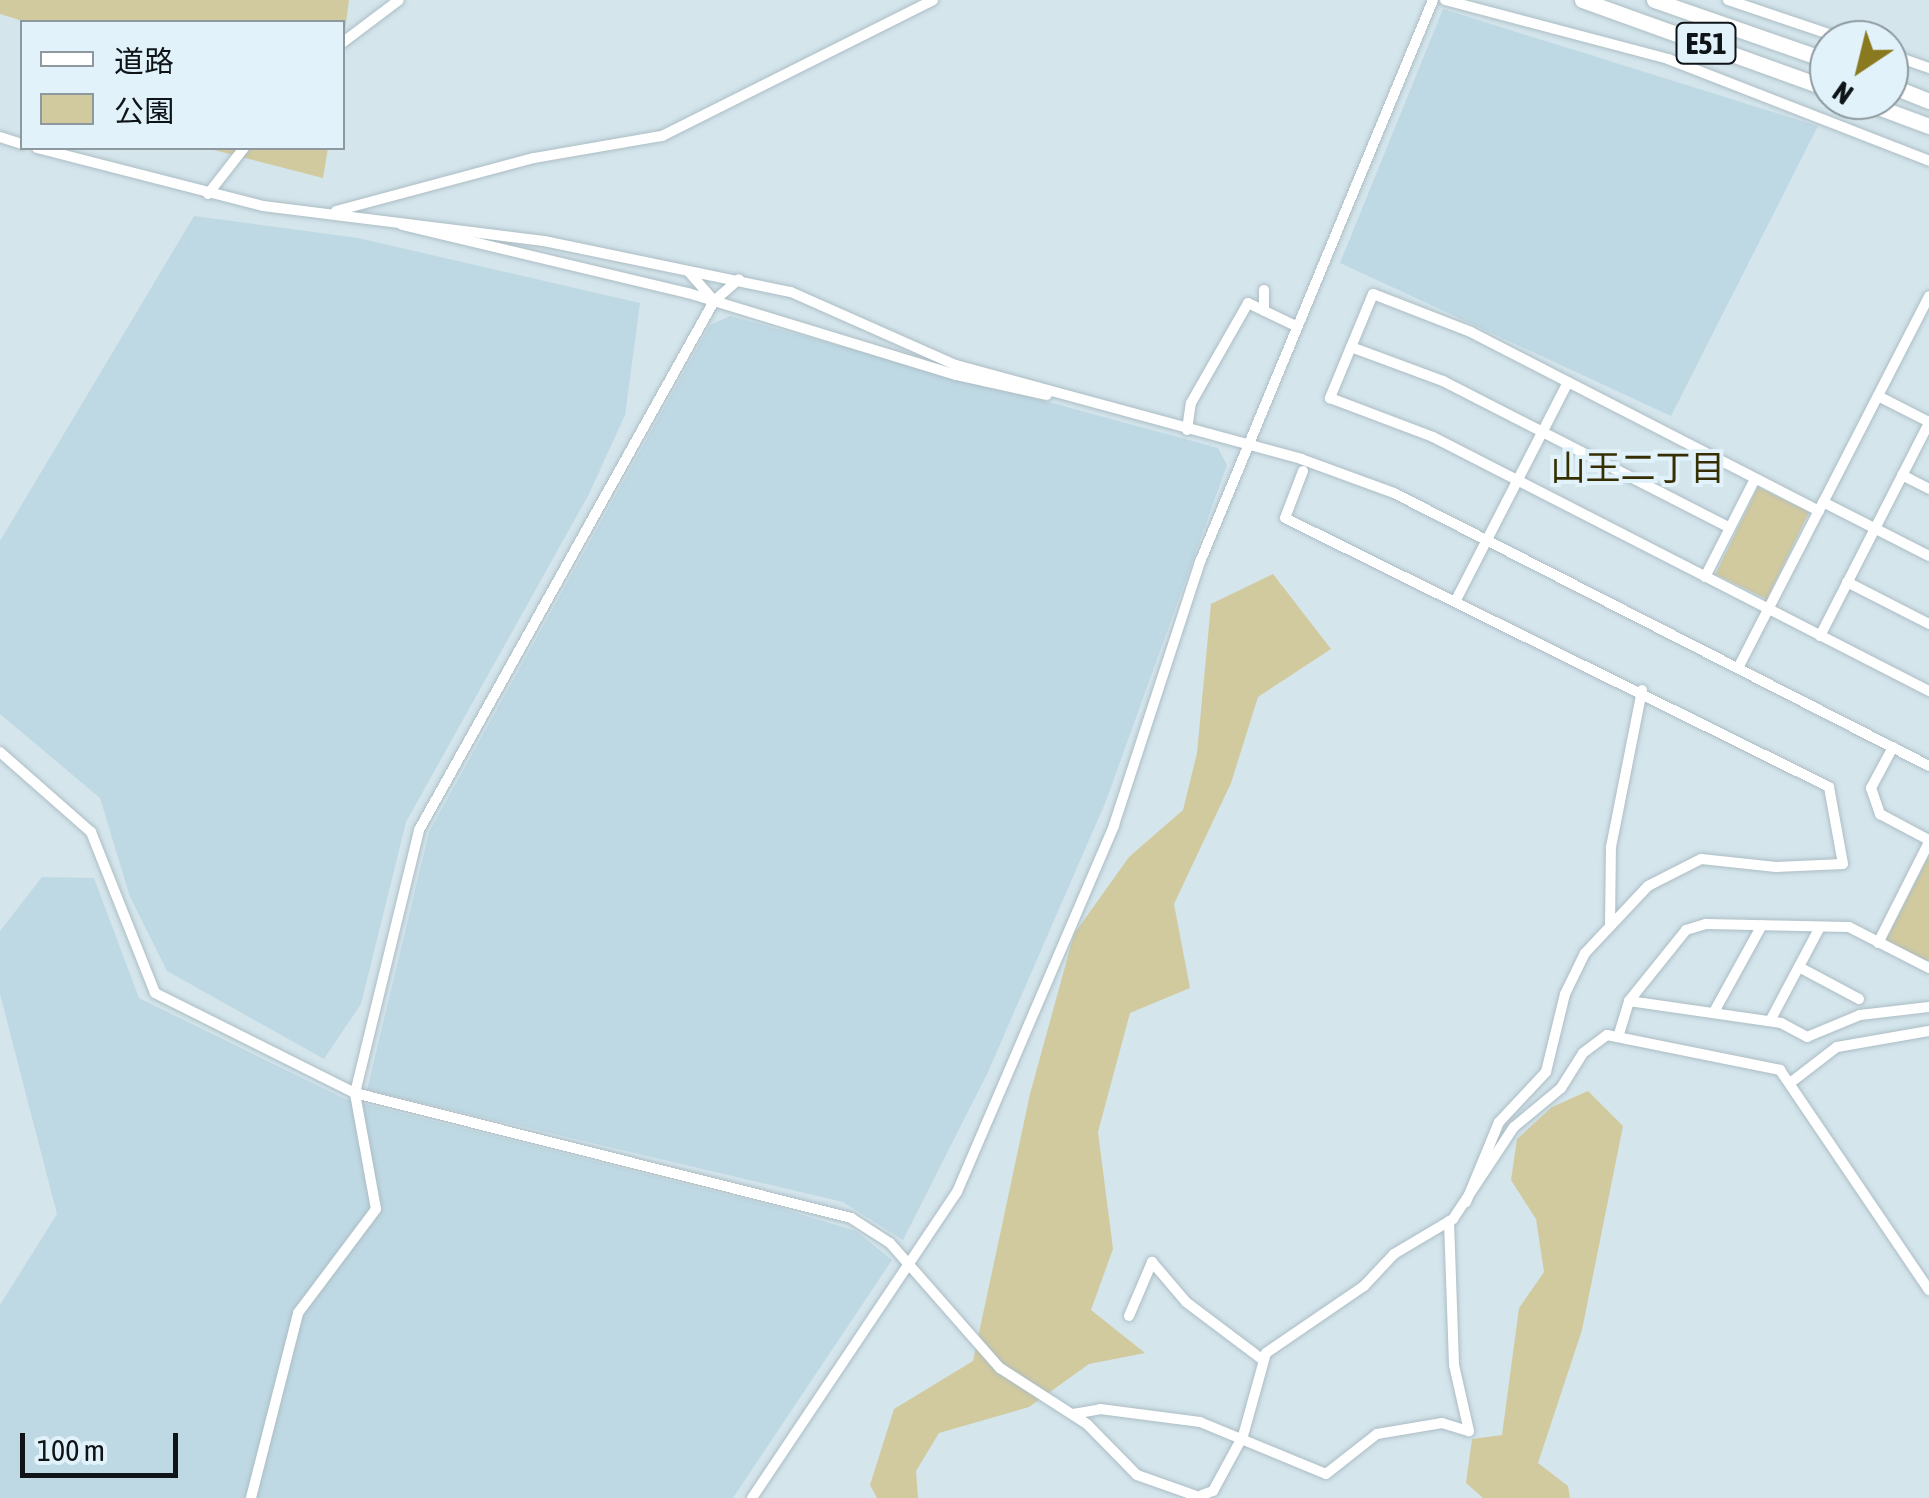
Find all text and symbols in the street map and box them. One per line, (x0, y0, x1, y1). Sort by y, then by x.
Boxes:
road number: E51 (1674, 18, 1738, 68)
legend (20, 20, 345, 150)
north arrow (1809, 20, 1909, 120)
text: 道路 (114, 44, 174, 78)
text: N (1827, 75, 1859, 111)
text: 公園 (114, 94, 174, 128)
district label: 山王二丁目 (1551, 446, 1725, 488)
scale bar (25, 1413, 182, 1475)
text: 100 m (37, 1433, 105, 1467)

